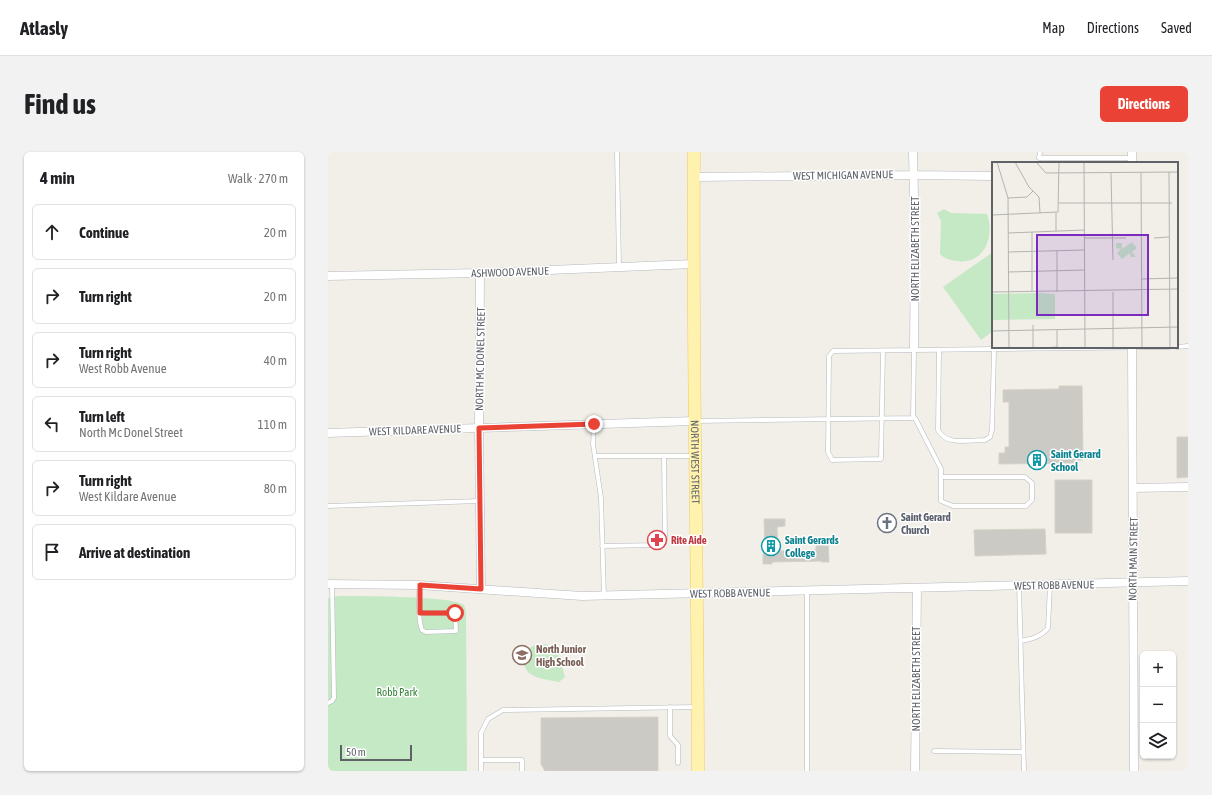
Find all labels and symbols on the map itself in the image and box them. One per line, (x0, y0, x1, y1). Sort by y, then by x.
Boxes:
inset map (992, 162, 1178, 348)
street label: WEST MICHIGAN AVENUE (793, 168, 893, 182)
street label: NORTH ELIZABETH STREET (909, 196, 921, 302)
street label: ASHWOOD AVENUE (471, 265, 549, 279)
street label: NORTH MC DONEL STREET (473, 307, 487, 411)
route end (585, 415, 603, 433)
street label: NORTH WEST STREET (689, 420, 702, 504)
street label: WEST KILDARE AVENUE (369, 422, 462, 438)
place label: Saint Gerard School (1051, 448, 1101, 473)
building icon: Saint Gerard School (1026, 449, 1048, 471)
place label: Saint Gerard Church (901, 511, 951, 536)
church icon: Saint Gerard Church (876, 512, 898, 534)
street label: NORTH MAIN STREET (1126, 517, 1140, 601)
pharmacy icon: Rite Aide (646, 529, 668, 551)
place label: Rite Aide (671, 534, 707, 546)
place label: Saint Gerards College (785, 534, 839, 559)
building icon: Saint Gerards College (760, 535, 782, 557)
street label: WEST ROBB AVENUE (1014, 578, 1095, 592)
street label: WEST ROBB AVENUE (690, 586, 771, 600)
route start (446, 604, 464, 622)
street label: NORTH ELIZABETH STREET (910, 626, 922, 732)
place label: North Junior High School (536, 643, 587, 668)
school or university icon: North Junior High School (511, 644, 533, 666)
park label: Robb Park (377, 686, 418, 698)
scale bar (340, 743, 412, 762)

